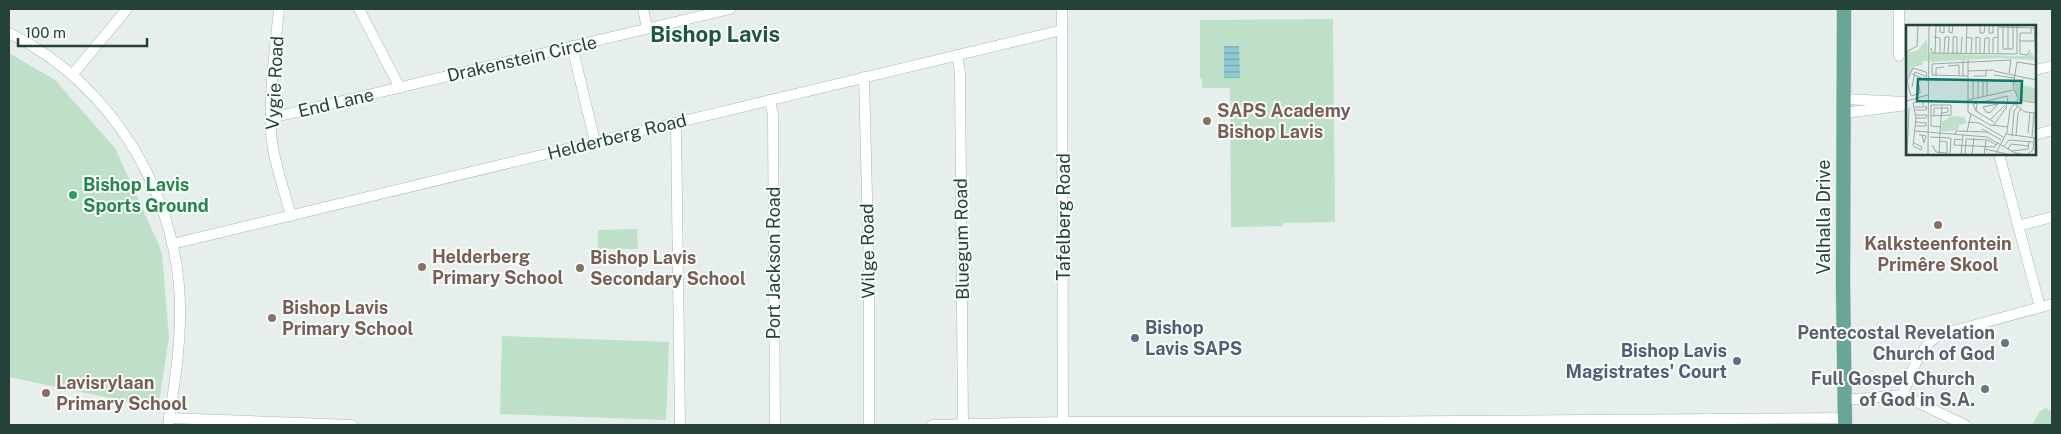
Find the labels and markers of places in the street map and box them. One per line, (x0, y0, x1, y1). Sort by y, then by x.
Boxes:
place label: SAPS Academy Bishop Lavis (1217, 100, 1351, 142)
marker: SAPS Academy Bishop Lavis (1201, 115, 1213, 127)
place label: Bishop Lavis Sports Ground (83, 174, 209, 216)
marker: Bishop Lavis Sports Ground (67, 189, 79, 201)
marker: Kalksteenfontein Primêre Skool (1932, 219, 1944, 231)
place label: Kalksteenfontein Primêre Skool (1864, 233, 2012, 275)
place label: Helderberg Primary School (432, 246, 564, 288)
place label: Bishop Lavis Secondary School (590, 247, 746, 289)
marker: Helderberg Primary School (416, 261, 428, 273)
marker: Bishop Lavis Secondary School (574, 262, 586, 274)
place label: Bishop Lavis Primary School (282, 297, 414, 339)
marker: Bishop Lavis Primary School (266, 312, 278, 324)
place label: Bishop Lavis SAPS (1145, 317, 1242, 359)
place label: Pentecostal Revelation Church of God (1797, 322, 1995, 364)
marker: Bishop Lavis SAPS (1129, 332, 1141, 344)
marker: Pentecostal Revelation Church of God (1999, 337, 2011, 349)
place label: Bishop Lavis Magistrates' Court (1566, 340, 1727, 382)
marker: Bishop Lavis Magistrates' Court (1731, 355, 1743, 367)
place label: Full Gospel Church of God in S.A. (1811, 368, 1975, 410)
place label: Lavisrylaan Primary School (56, 372, 188, 414)
marker: Full Gospel Church of God in S.A. (1979, 383, 1991, 395)
marker: Lavisrylaan Primary School (40, 387, 52, 399)

